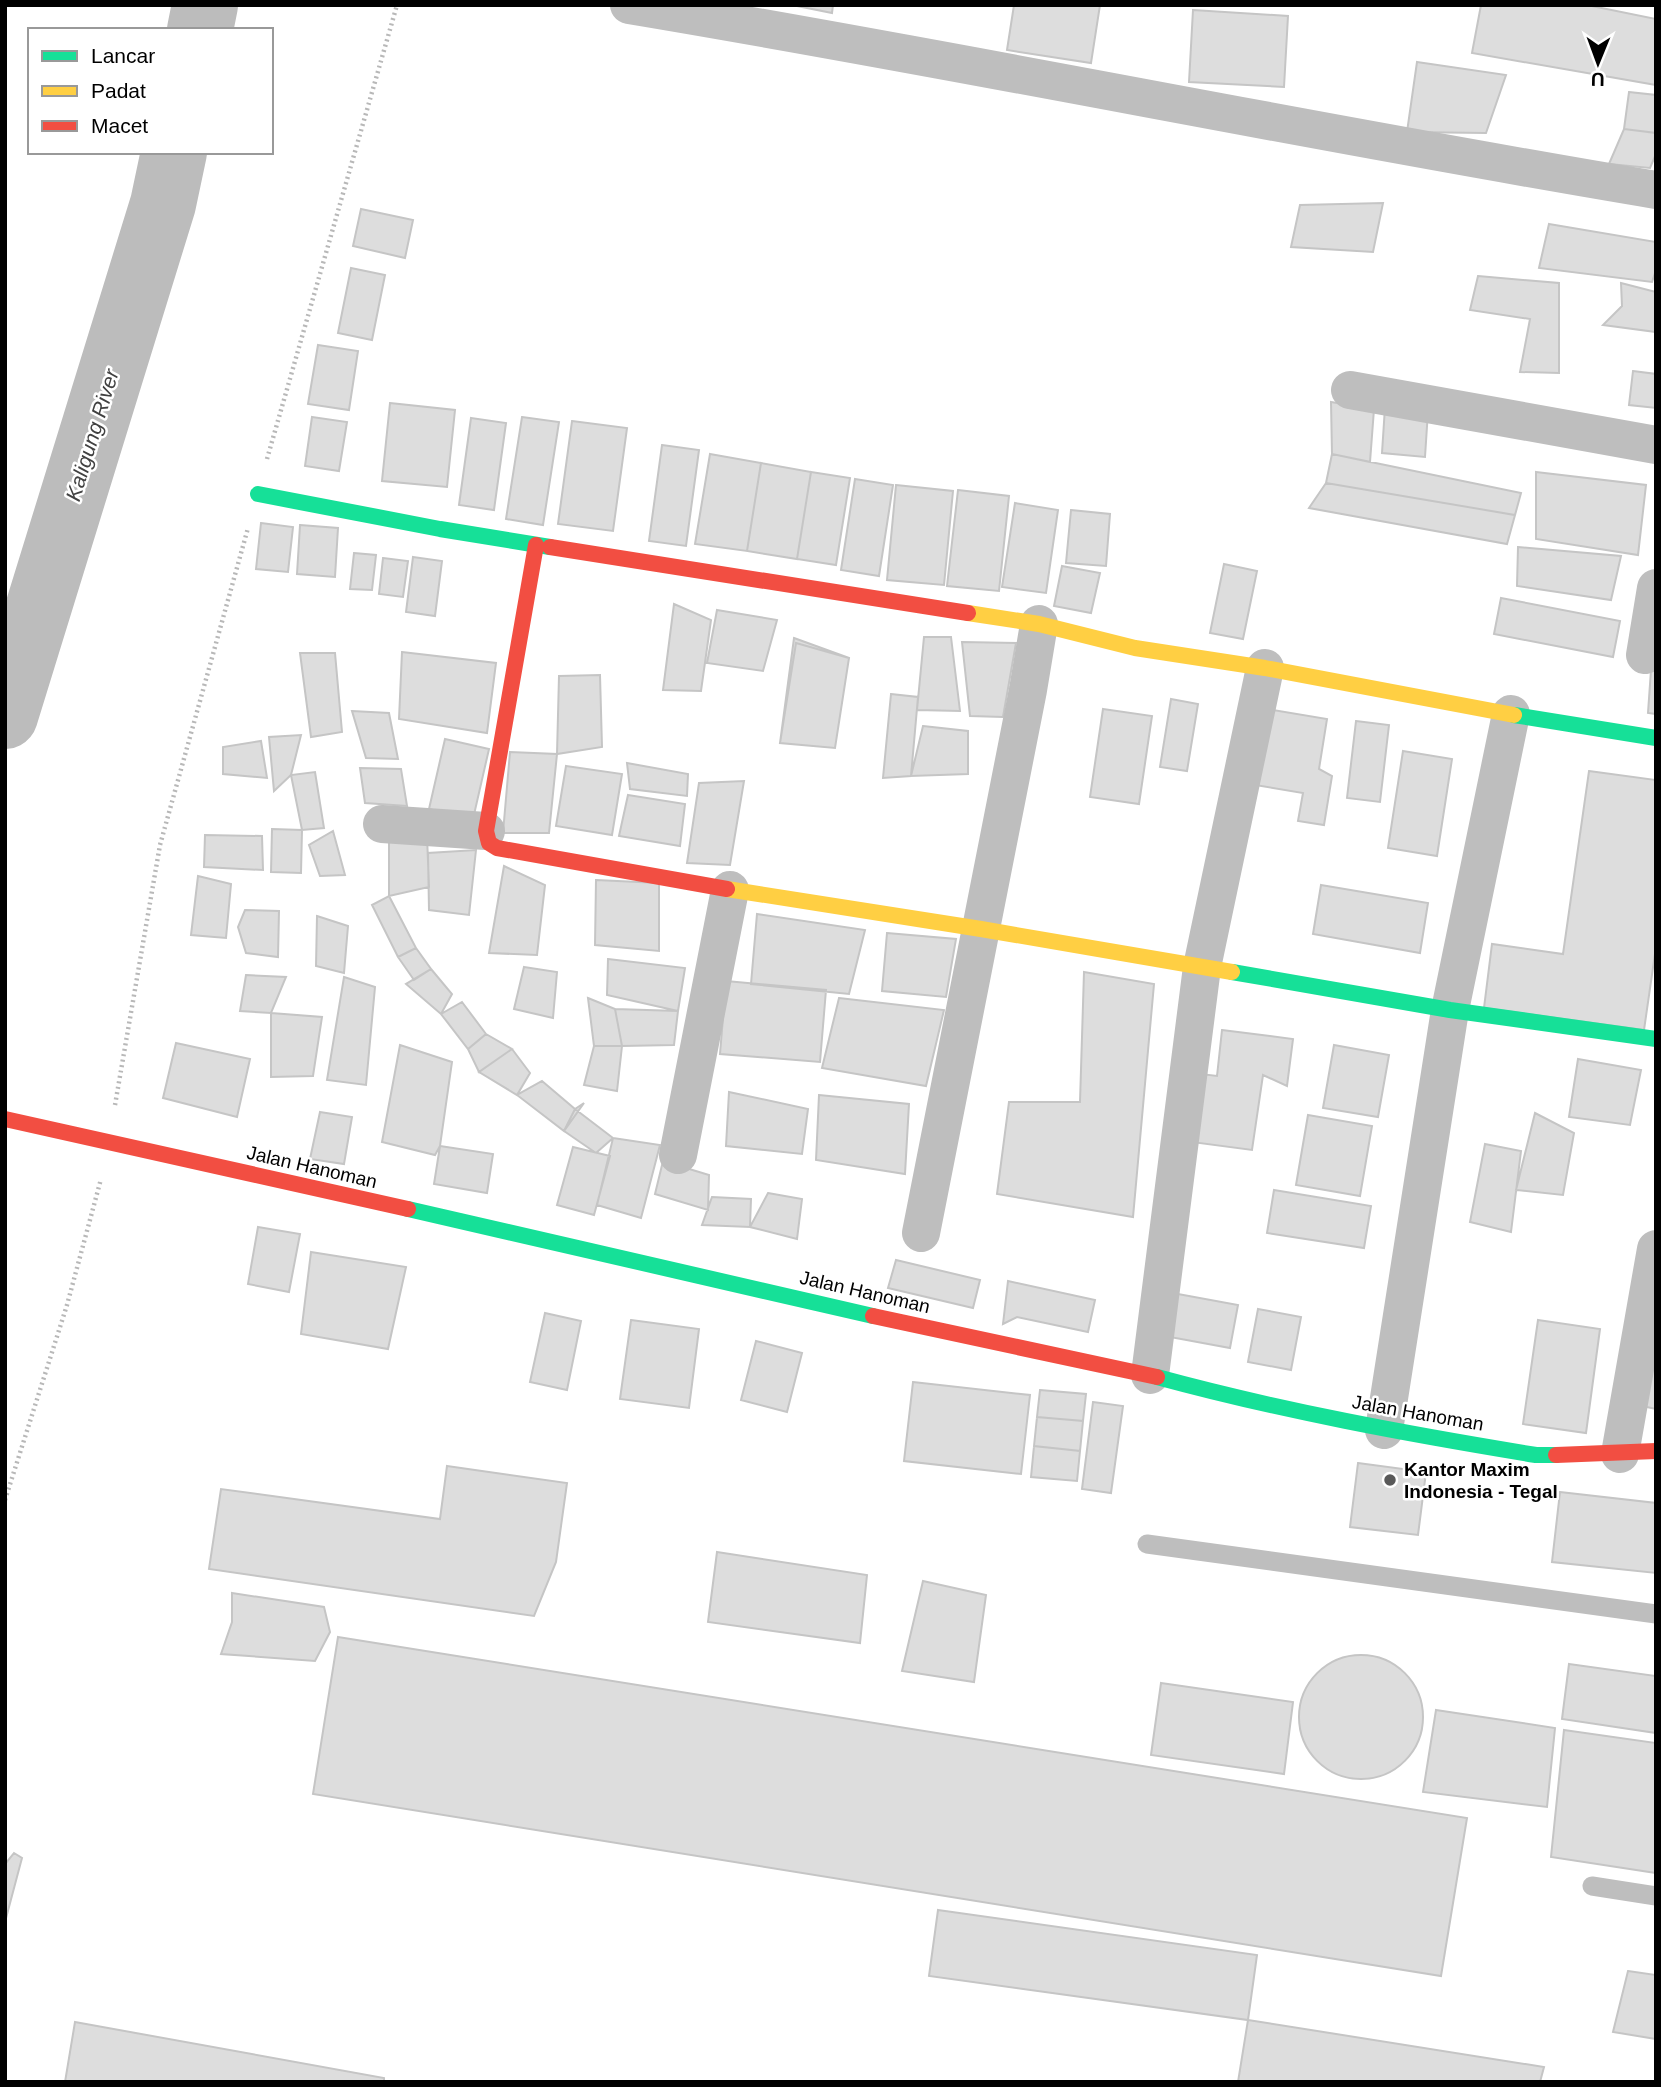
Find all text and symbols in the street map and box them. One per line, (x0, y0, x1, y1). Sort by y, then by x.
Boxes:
legend (28, 28, 273, 154)
north arrow (1563, 28, 1633, 98)
text: Lancar (91, 44, 155, 67)
text: U (1591, 69, 1605, 90)
text: Padat (91, 79, 146, 102)
text: Macet (91, 114, 148, 137)
water label: Kaligung River (61, 365, 123, 504)
street label: Jalan Hanoman (245, 1142, 379, 1192)
street label: Jalan Hanoman (798, 1267, 932, 1317)
street label: Jalan Hanoman (1351, 1391, 1485, 1435)
place label: Kantor Maxim Indonesia - Tegal (1404, 1459, 1558, 1502)
marker: Kantor Maxim Indonesia - Tegal (1382, 1472, 1398, 1488)

